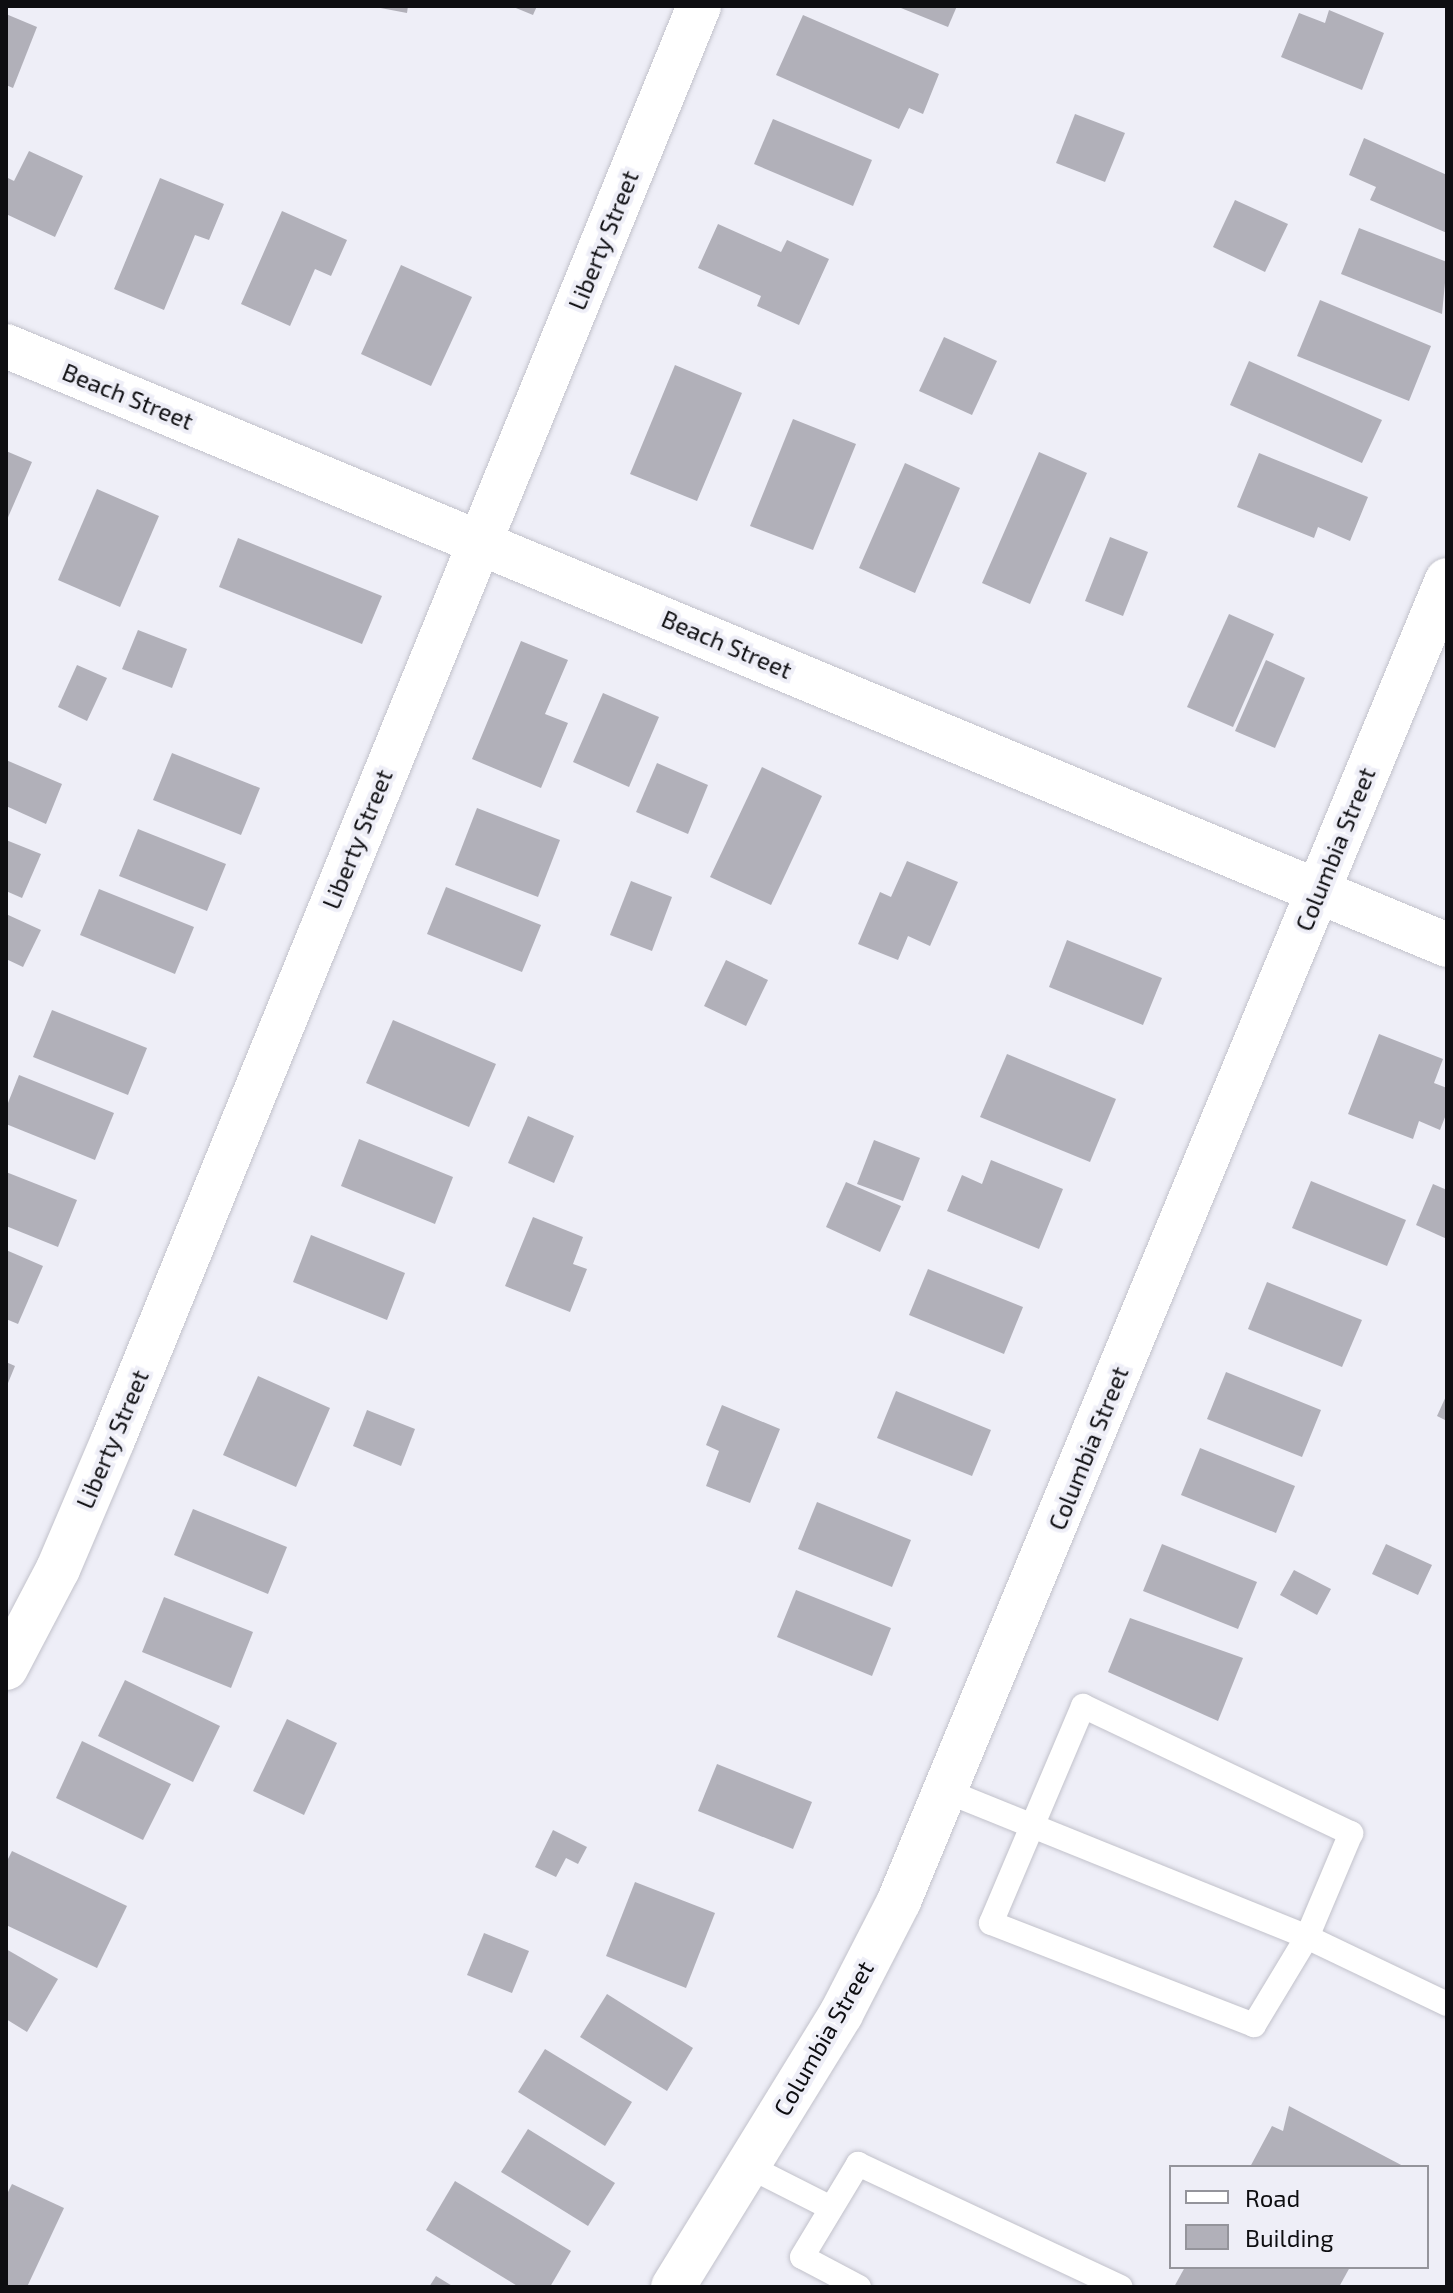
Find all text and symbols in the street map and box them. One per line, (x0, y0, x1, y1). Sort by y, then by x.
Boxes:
street label: Liberty Street (562, 166, 644, 314)
street label: Beach Street (58, 357, 198, 435)
street label: Beach Street (658, 604, 796, 684)
street label: Columbia Street (1289, 763, 1381, 935)
street label: Liberty Street (316, 765, 398, 913)
street label: Columbia Street (1042, 1362, 1134, 1534)
street label: Liberty Street (70, 1365, 154, 1513)
street label: Columbia Street (767, 1955, 879, 2121)
legend (1169, 2165, 1429, 2269)
text: Road (1245, 2183, 1300, 2212)
text: Building (1245, 2223, 1334, 2252)

